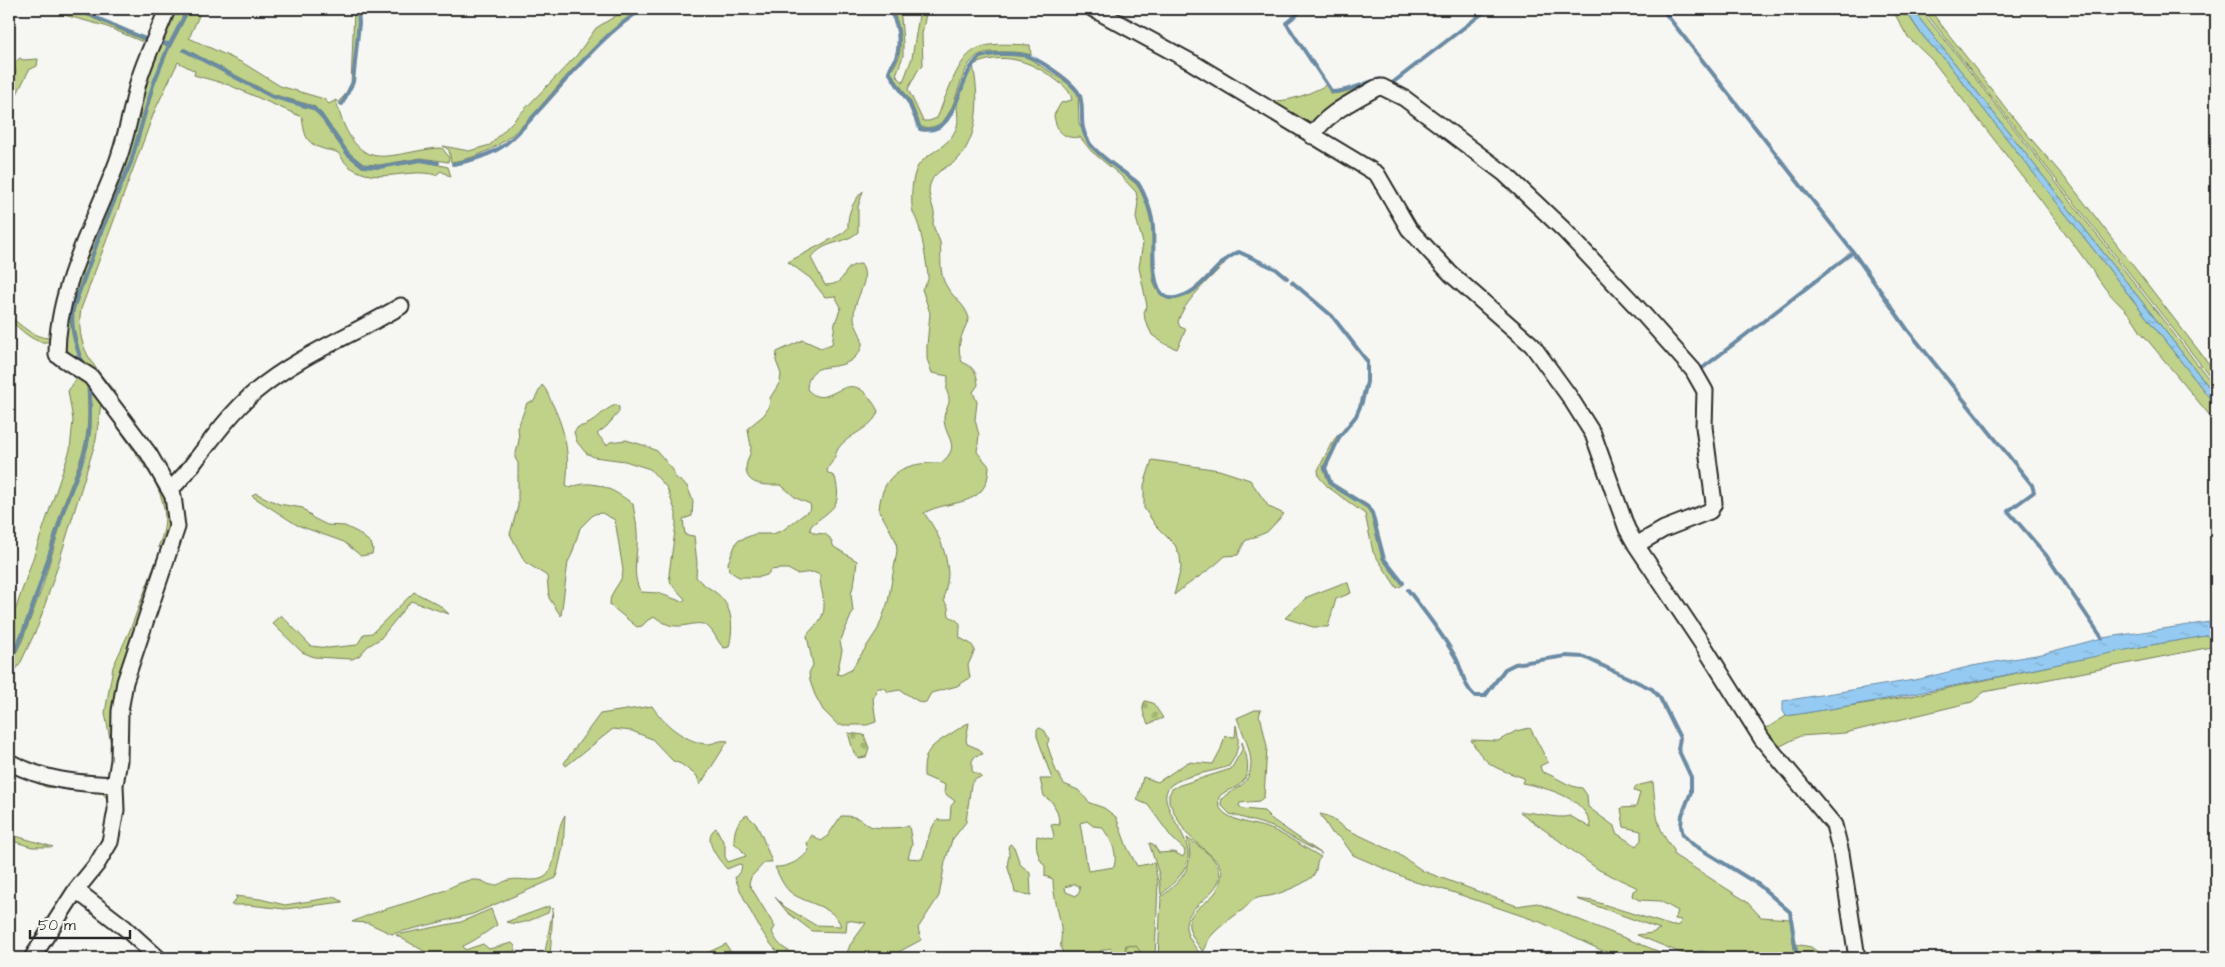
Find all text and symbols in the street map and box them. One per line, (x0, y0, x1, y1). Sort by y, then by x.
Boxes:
scale bar (30, 907, 130, 939)
text: 50 m (38, 915, 76, 936)

